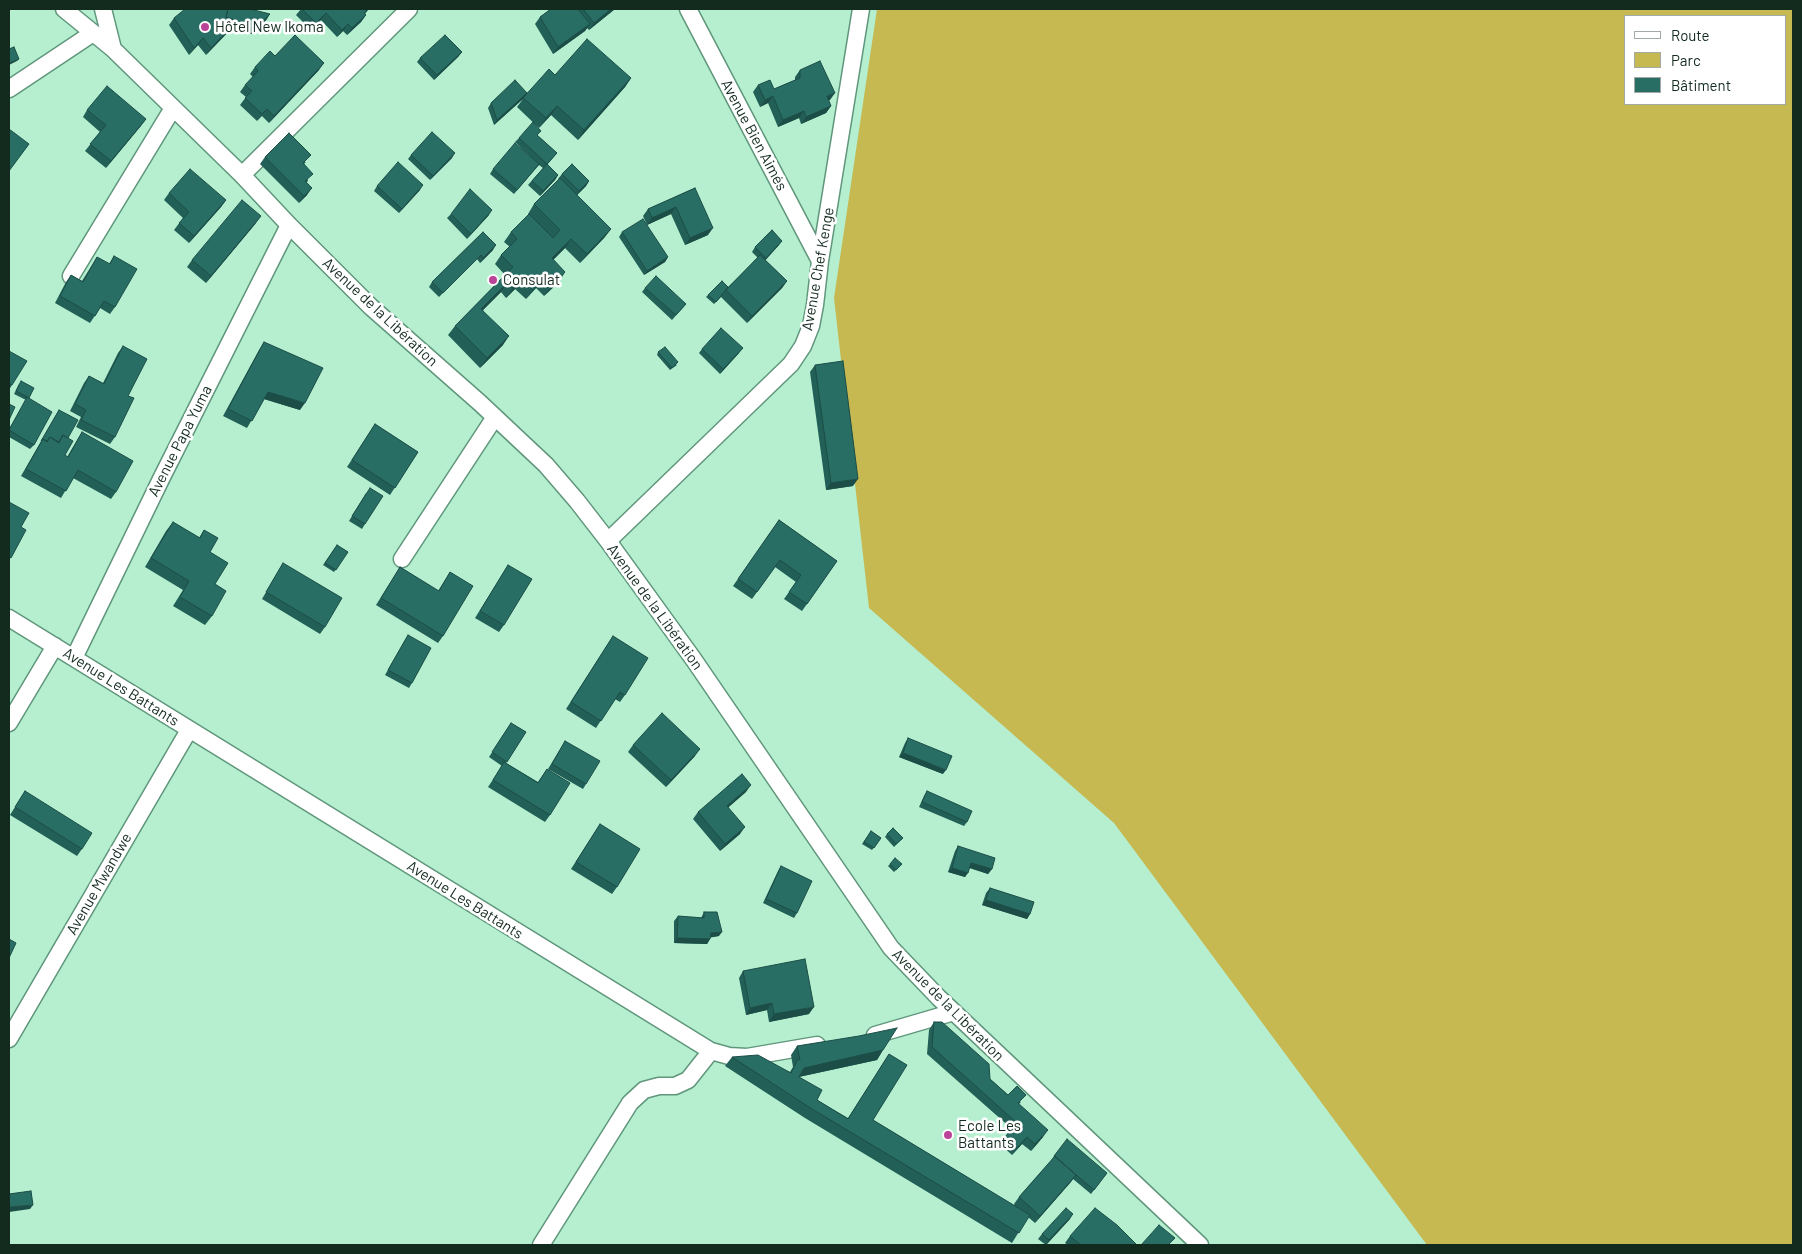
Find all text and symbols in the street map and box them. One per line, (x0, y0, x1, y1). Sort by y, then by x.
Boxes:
legend (1624, 15, 1787, 105)
place label: Hôtel New Ikoma (215, 18, 324, 36)
marker: Hôtel New Ikoma (199, 21, 211, 33)
text: Route (1671, 26, 1710, 44)
text: Parc (1671, 51, 1701, 69)
street label: Avenue Bien Aimés (717, 76, 791, 194)
text: Bâtiment (1671, 76, 1731, 94)
street label: Avenue Chef Kenge (798, 206, 838, 332)
street label: Avenue de la Libération (319, 254, 441, 370)
place label: Consulat (503, 271, 560, 289)
marker: Consulat (487, 274, 499, 286)
street label: Avenue Papa Yuma (144, 382, 216, 500)
street label: Avenue de la Libération (603, 541, 707, 673)
street label: Avenue Les Battants (60, 644, 182, 730)
street label: Avenue Mwandwe (63, 830, 135, 938)
street label: Avenue Les Battants (404, 857, 526, 943)
street label: Avenue de la Libération (888, 945, 1008, 1065)
place label: Ecole Les Battants (958, 1117, 1021, 1152)
marker: Ecole Les Battants (942, 1129, 954, 1141)

